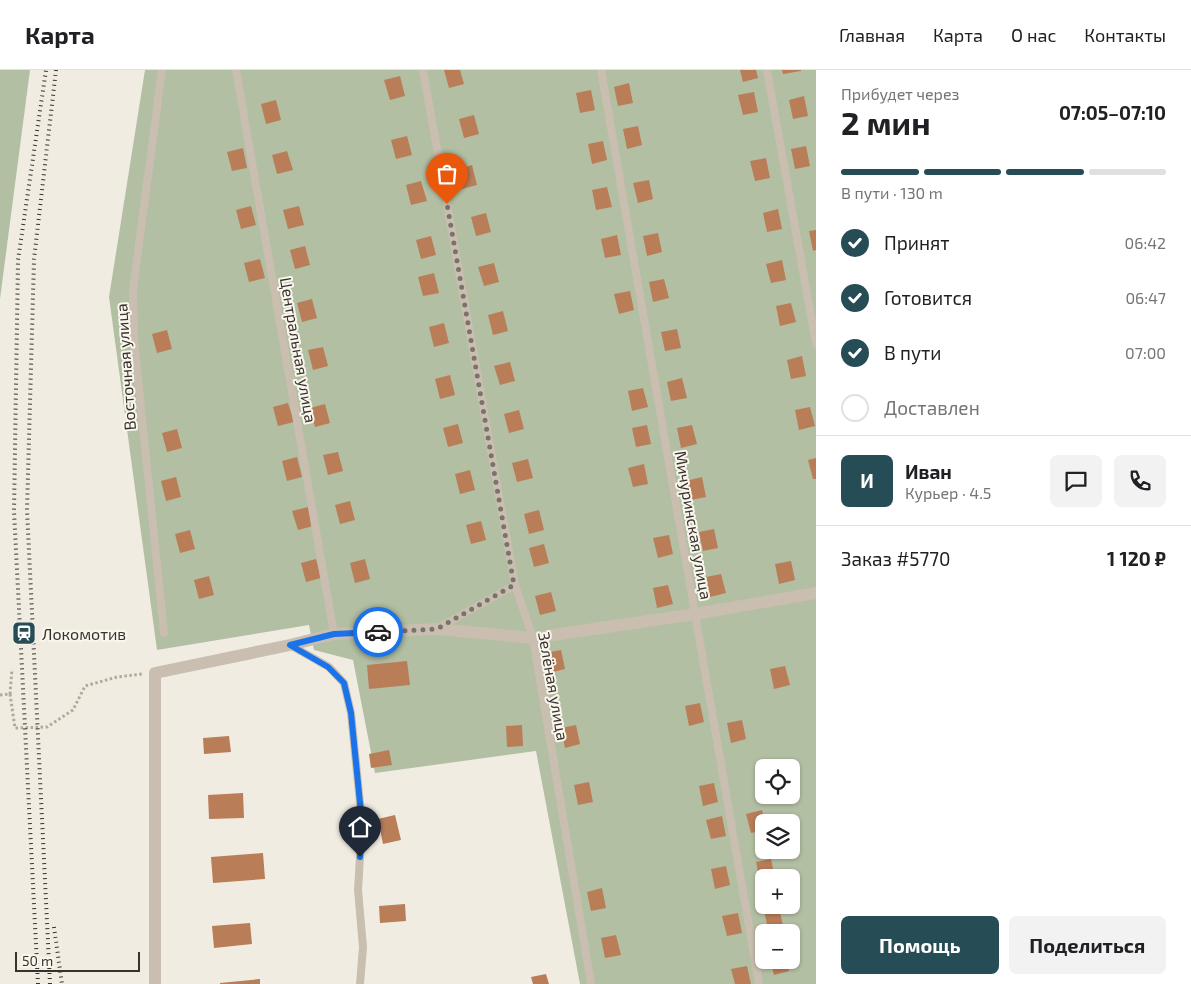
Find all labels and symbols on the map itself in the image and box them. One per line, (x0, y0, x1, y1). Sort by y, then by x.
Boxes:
pin (426, 153, 468, 204)
street label: Центральная улица (276, 276, 321, 424)
street label: Восточная улица (111, 303, 140, 431)
street label: Мичуринская улица (671, 449, 716, 601)
courier (353, 607, 403, 657)
station icon: Локомотив (11, 620, 37, 646)
place label: Локомотив (42, 624, 126, 643)
street label: Зелёная улица (534, 630, 573, 742)
pin (339, 806, 381, 857)
scale bar (15, 949, 140, 972)

